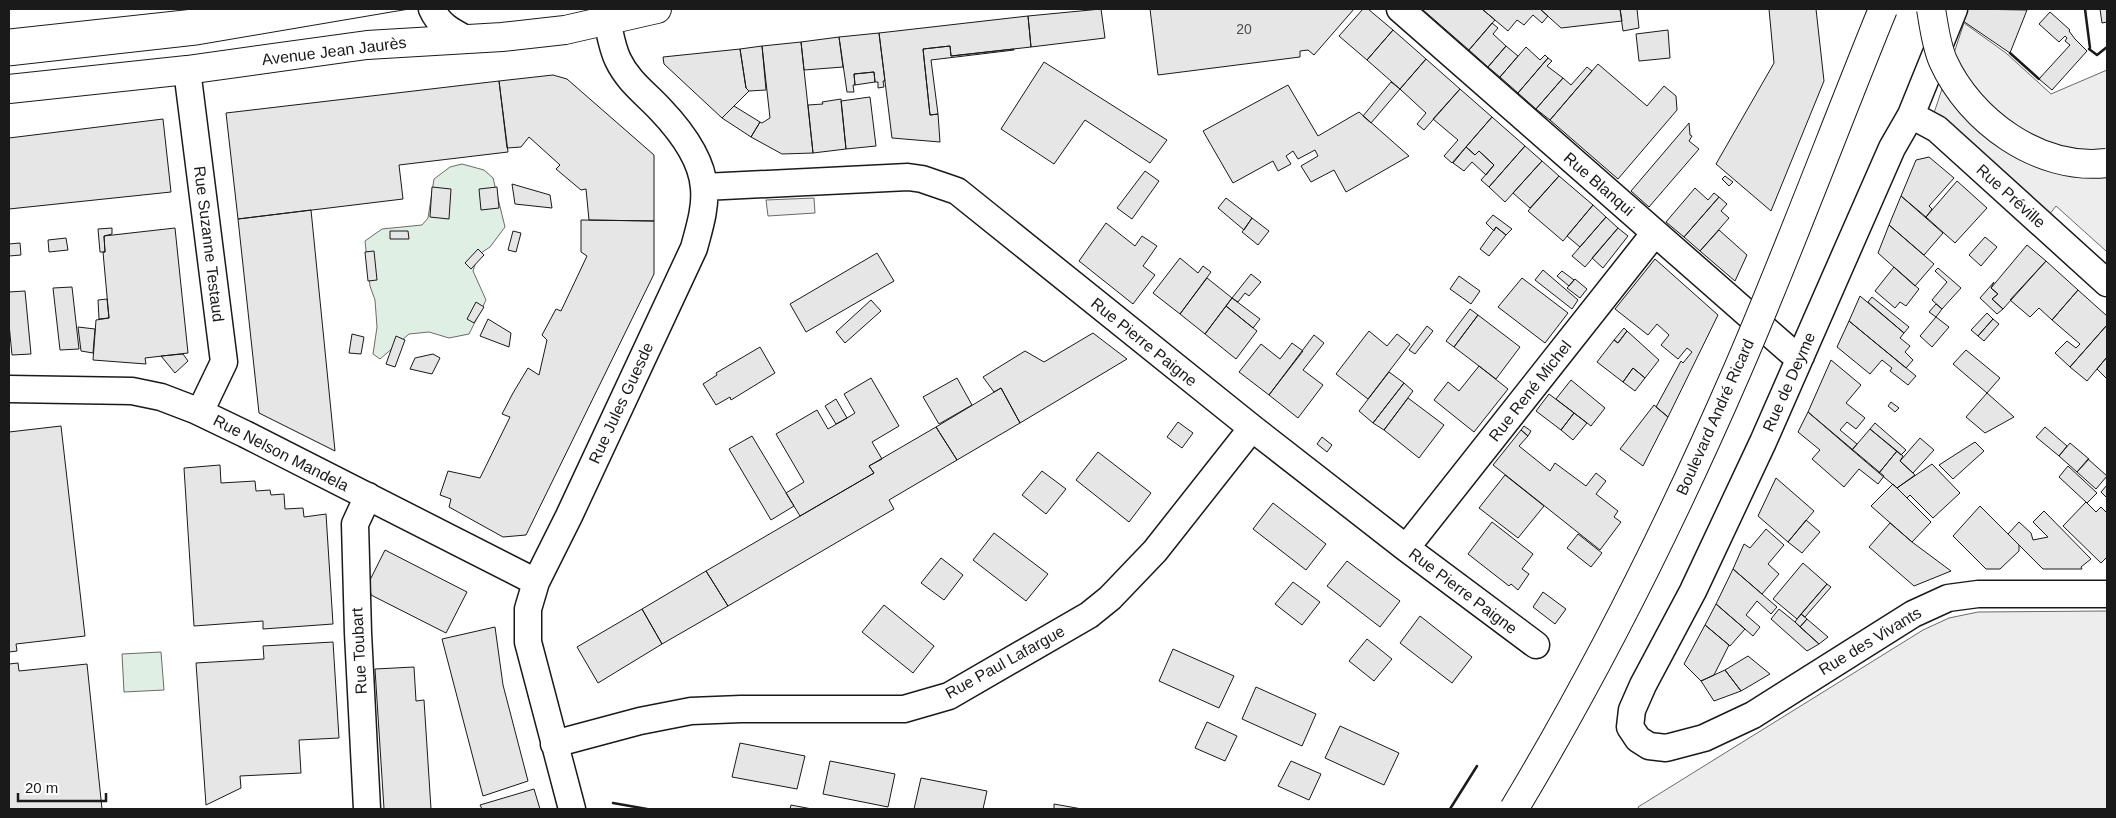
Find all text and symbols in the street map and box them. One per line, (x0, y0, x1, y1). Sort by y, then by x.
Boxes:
house number: 20 (1236, 21, 1252, 37)
street label: Avenue Jean Jaurès (261, 34, 407, 68)
street label: Rue Blanqui (1561, 149, 1637, 219)
street label: Rue Préville (1973, 161, 2049, 231)
street label: Rue Suzanne Testaud (191, 165, 227, 323)
street label: Rue Pierre Paigne (1088, 294, 1200, 390)
street label: Rue de Deyme (1760, 330, 1819, 434)
street label: Boulevard André Ricard (1673, 336, 1757, 498)
street label: Rue René Michel (1486, 337, 1574, 445)
street label: Rue Jules Guesde (585, 340, 657, 466)
street label: Rue Nelson Mandela (211, 412, 352, 495)
street label: Rue Pierre Paigne (1406, 545, 1520, 637)
street label: Rue des Vivants (1816, 604, 1924, 678)
street label: Rue Toubart (348, 607, 370, 695)
street label: Rue Paul Lafargue (943, 622, 1068, 702)
scale bar (18, 770, 105, 802)
text: 20 m (25, 779, 58, 796)

